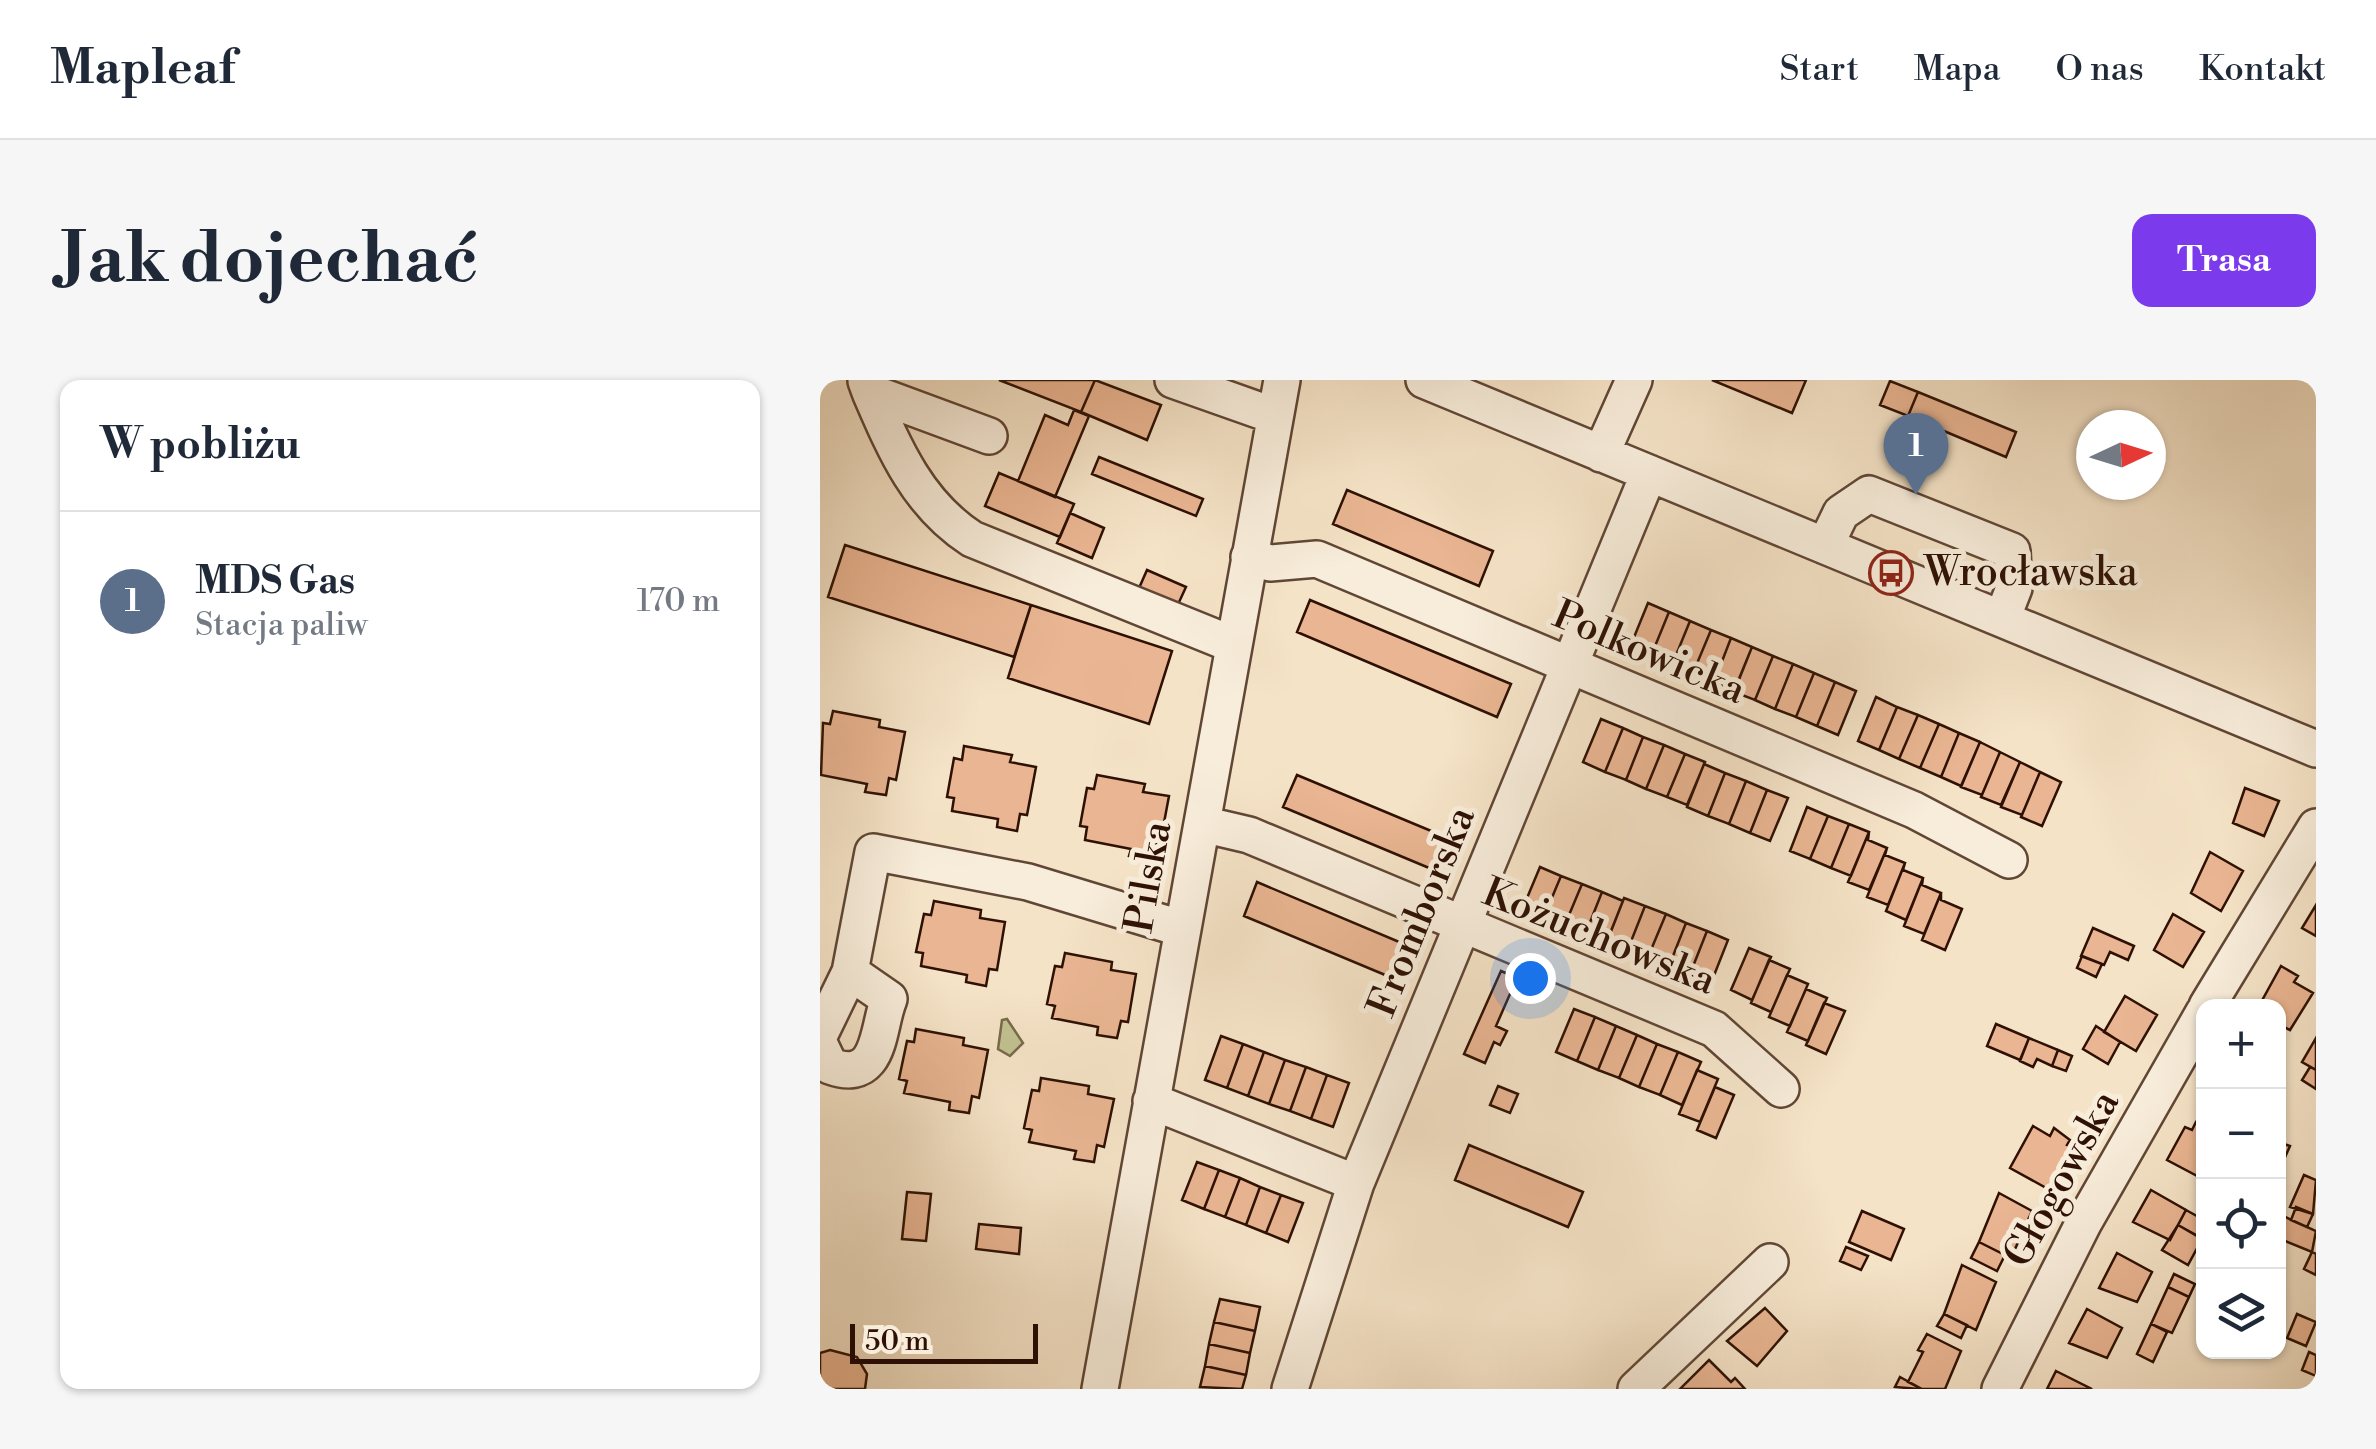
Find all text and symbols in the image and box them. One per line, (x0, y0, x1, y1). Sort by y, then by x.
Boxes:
text: Mapleaf (50, 39, 235, 99)
text: Start (1780, 48, 1859, 91)
text: Mapa (1914, 48, 2000, 91)
text: O nas (2055, 48, 2144, 91)
text: Kontakt (2199, 48, 2326, 91)
button: Trasa (2132, 214, 2316, 307)
text: Jak dojechać (60, 216, 478, 304)
north arrow (2076, 410, 2166, 500)
pin: 1 (1884, 412, 1948, 495)
text: W pobliżu (100, 419, 300, 472)
place label: Wrocławska (1922, 548, 2139, 598)
bus stop icon: Wrocławska (1868, 550, 1914, 596)
text: MDS Gas (195, 558, 355, 605)
text: 1 (125, 581, 140, 621)
text: 170 m (637, 581, 720, 621)
street label: Polkowicka (1545, 590, 1754, 716)
text: Stacja paliw (195, 605, 368, 645)
street label: Fromborska (1357, 799, 1487, 1025)
street label: Pilska (1115, 817, 1184, 937)
street label: Kożuchowska (1475, 868, 1724, 1007)
your location (1505, 953, 1556, 1004)
map controls (2196, 999, 2286, 1359)
button: + (2196, 999, 2286, 1089)
street label: Głogowska (1993, 1081, 2132, 1277)
button: − (2196, 1089, 2286, 1179)
button: locate (2196, 1179, 2286, 1269)
button: layers (2196, 1269, 2286, 1359)
scale bar (850, 1319, 1038, 1364)
text: 50 m (865, 1324, 929, 1359)

